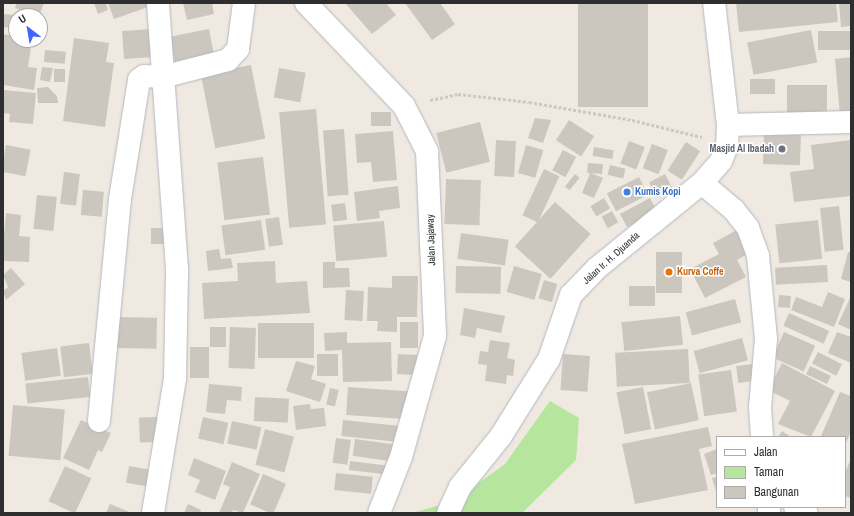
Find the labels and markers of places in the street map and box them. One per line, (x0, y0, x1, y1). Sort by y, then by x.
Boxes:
place label: Masjid Al Ibadah (709, 143, 774, 155)
marker: Masjid Al Ibadah (777, 144, 787, 154)
place label: Kumis Kopi (635, 186, 681, 198)
marker: Kumis Kopi (622, 187, 632, 197)
place label: Kurva Coffe (677, 266, 723, 278)
marker: Kurva Coffe (664, 267, 674, 277)

